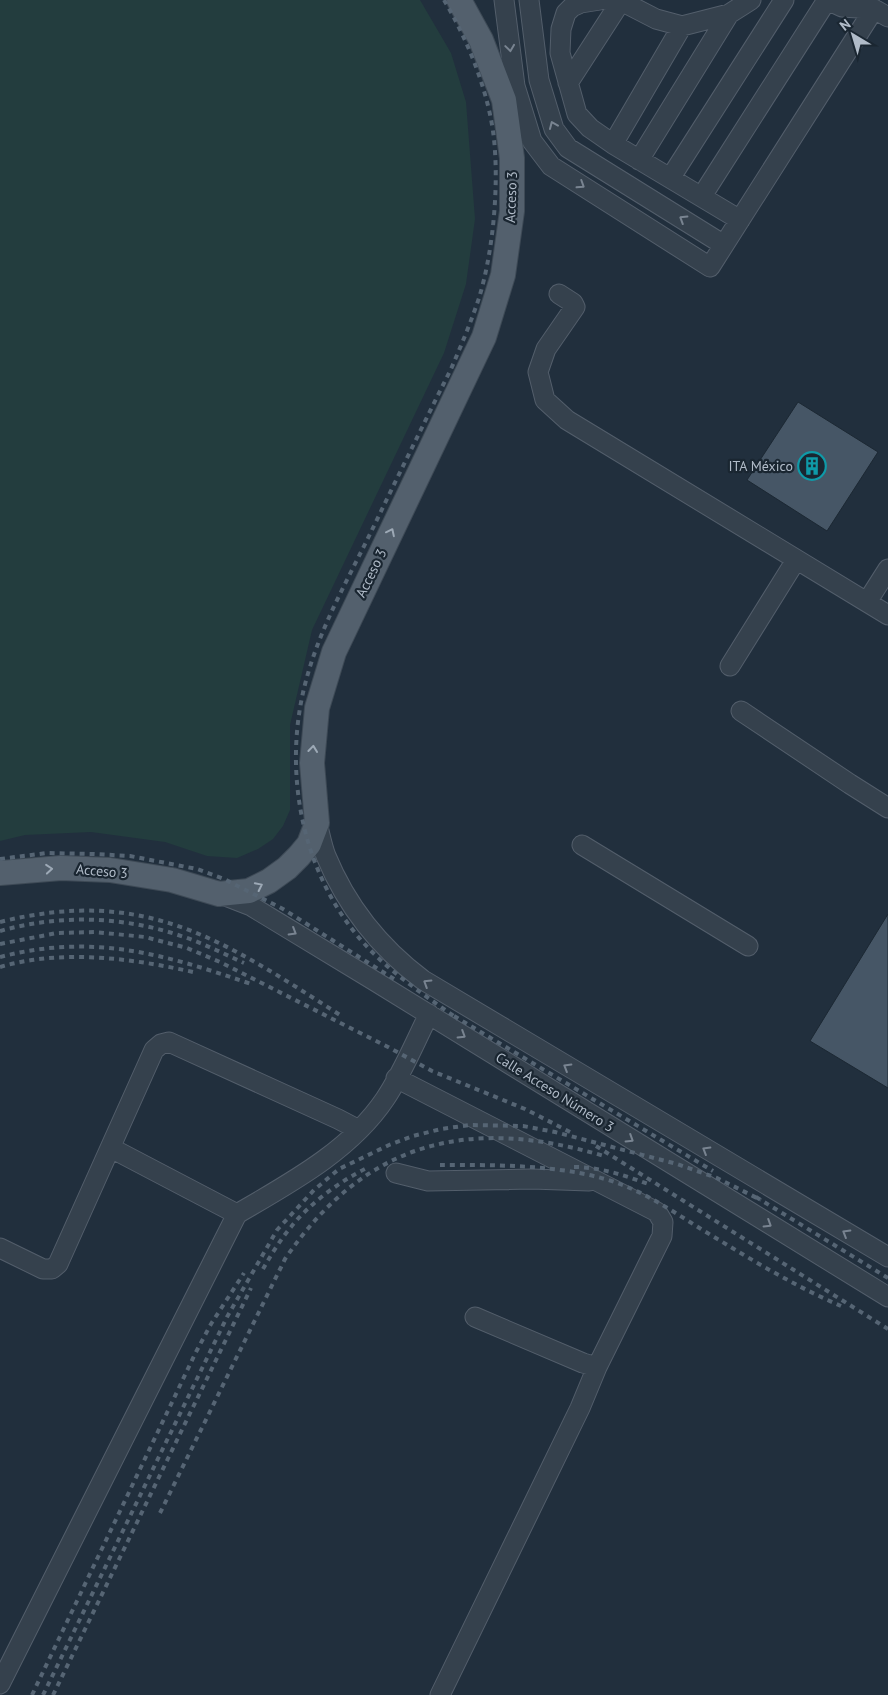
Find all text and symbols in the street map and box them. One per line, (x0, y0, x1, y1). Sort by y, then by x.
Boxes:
north arrow (828, 10, 878, 60)
text: N (836, 15, 854, 35)
one-way arrow (504, 45, 515, 53)
one-way arrow (549, 121, 560, 130)
street label: Acceso 3 (501, 171, 521, 223)
one-way arrow (575, 179, 585, 188)
one-way arrow (679, 216, 688, 225)
building icon: ITA México (797, 451, 827, 481)
place label: ITA México (728, 457, 793, 475)
one-way arrow (385, 528, 395, 537)
street label: Acceso 3 (352, 546, 390, 600)
one-way arrow (307, 745, 318, 753)
street label: Acceso 3 (75, 860, 129, 882)
one-way arrow (45, 864, 53, 875)
one-way arrow (254, 882, 263, 892)
one-way arrow (288, 926, 297, 936)
one-way arrow (424, 979, 433, 989)
one-way arrow (456, 1028, 465, 1038)
street label: Calle Acceso Número 3 (492, 1048, 618, 1136)
one-way arrow (563, 1063, 572, 1073)
one-way arrow (624, 1132, 633, 1142)
one-way arrow (703, 1146, 712, 1156)
one-way arrow (763, 1217, 772, 1227)
one-way arrow (843, 1229, 852, 1239)

